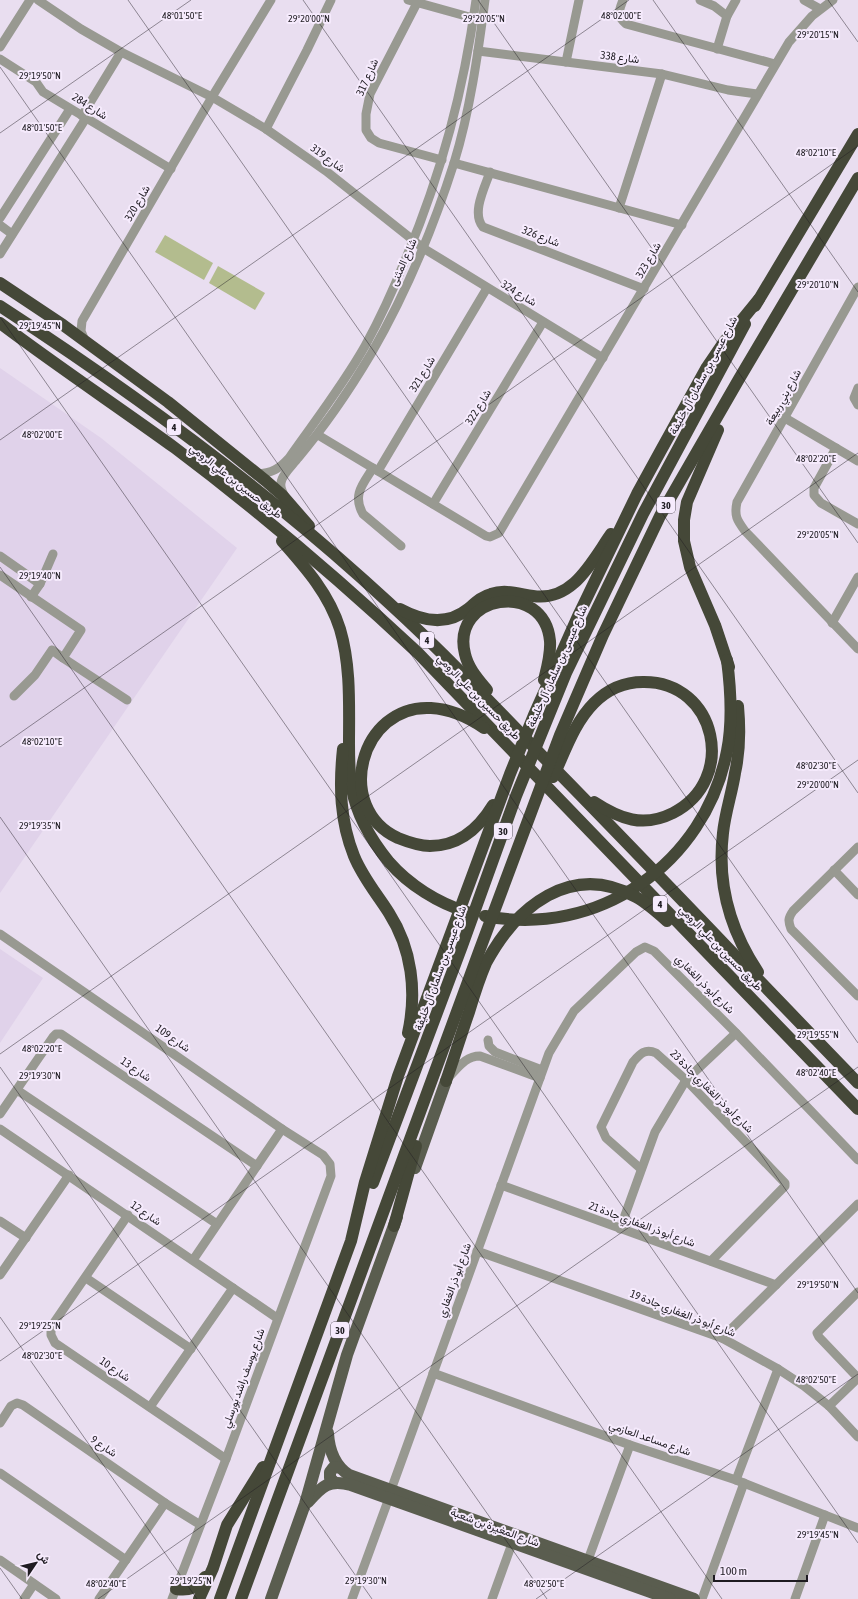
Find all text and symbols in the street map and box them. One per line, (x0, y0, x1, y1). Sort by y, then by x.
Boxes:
text: 48°01'50"E (162, 10, 203, 21)
text: 48°02'00"E (601, 10, 642, 21)
text: 29°20'00"N (288, 13, 330, 24)
text: 29°20'05"N (463, 13, 505, 24)
text: 29°20'15"N (797, 29, 839, 40)
street label: شارع 338 (600, 49, 640, 67)
street label: شارع 317 (354, 56, 382, 98)
text: 29°19'50"N (19, 70, 61, 81)
street label: شارع 284 (69, 91, 110, 123)
text: 48°01'50"E (22, 122, 63, 133)
street label: شارع 319 (307, 142, 348, 176)
text: 48°02'10"E (796, 147, 837, 158)
street label: شارع 320 (122, 183, 154, 224)
street label: شارع 326 (520, 223, 562, 251)
street label: شارع المثنى (387, 236, 421, 288)
street label: شارع 323 (633, 240, 665, 281)
street label: شارع 324 (498, 278, 539, 310)
text: 29°20'10"N (797, 279, 839, 290)
street label: شارع عيسى بن سلمان آل خليفة (667, 314, 741, 437)
text: 29°19'45"N (19, 320, 61, 331)
street label: شارع 321 (407, 354, 439, 395)
street label: شارع بني ربيعة (763, 367, 807, 429)
street label: شارع 322 (463, 387, 495, 428)
road number: 4 (167, 419, 181, 435)
text: 48°02'00"E (22, 429, 63, 440)
street label: طريق حسين بن علي الرومي (185, 441, 285, 524)
text: 48°02'20"E (796, 453, 837, 464)
road number: 30 (657, 497, 675, 513)
text: 29°20'05"N (797, 529, 839, 540)
text: 29°19'40"N (19, 570, 61, 581)
street label: شارع عيسى بن سلمان آل خليفة (525, 603, 591, 730)
road number: 4 (420, 632, 434, 648)
street label: طريق حسين بن علي الرومي (432, 652, 523, 745)
text: 48°02'10"E (22, 736, 63, 747)
text: 48°02'30"E (796, 760, 837, 771)
text: 29°20'00"N (797, 779, 839, 790)
text: 29°19'35"N (19, 820, 61, 831)
road number: 30 (494, 823, 512, 839)
road number: 4 (653, 896, 667, 912)
street label: طريق حسين بن علي الرومي (674, 903, 765, 996)
street label: شارع عيسى بن سلمان آل خليفة (412, 904, 470, 1033)
street label: شارع أبو ذر الغفاري (670, 952, 737, 1019)
street label: شارع 109 (152, 1022, 193, 1056)
text: 29°19'55"N (797, 1029, 839, 1040)
text: 48°02'20"E (22, 1043, 63, 1054)
street label: شارع أبو ذر الغفاري جادة 23 (665, 1047, 756, 1138)
street label: شارع 13 (117, 1055, 154, 1085)
text: 48°02'40"E (796, 1067, 837, 1078)
text: 29°19'30"N (19, 1070, 61, 1081)
street label: شارع 12 (127, 1199, 164, 1229)
street label: شارع أبو ذر الغفاري جادة 21 (586, 1199, 697, 1253)
street label: شارع أبو ذر الغفاري (435, 1241, 477, 1320)
text: 29°19'50"N (797, 1279, 839, 1290)
street label: شارع أبو ذر الغفاري جادة 19 (627, 1287, 738, 1343)
text: 29°19'25"N (19, 1320, 61, 1331)
road number: 30 (331, 1322, 349, 1338)
street label: شارع يوسف راشد بورسلي (219, 1326, 270, 1431)
text: 48°02'30"E (22, 1350, 63, 1361)
street label: شارع 10 (96, 1355, 133, 1385)
text: 48°02'50"E (796, 1374, 837, 1385)
street label: شارع مساعد العازمي (606, 1418, 693, 1462)
street label: شارع 9 (88, 1433, 120, 1461)
street label: شارع المغيرة بن شعبة (448, 1505, 541, 1551)
text: 29°19'45"N (797, 1529, 839, 1540)
north arrow (16, 1543, 56, 1583)
text: ش (35, 1548, 53, 1567)
scale bar (714, 1557, 807, 1583)
text: 100 m (720, 1564, 747, 1578)
text: 29°19'25"N (170, 1575, 212, 1586)
text: 29°19'30"N (345, 1575, 387, 1586)
text: 48°02'40"E (86, 1578, 127, 1589)
text: 48°02'50"E (524, 1578, 565, 1589)

